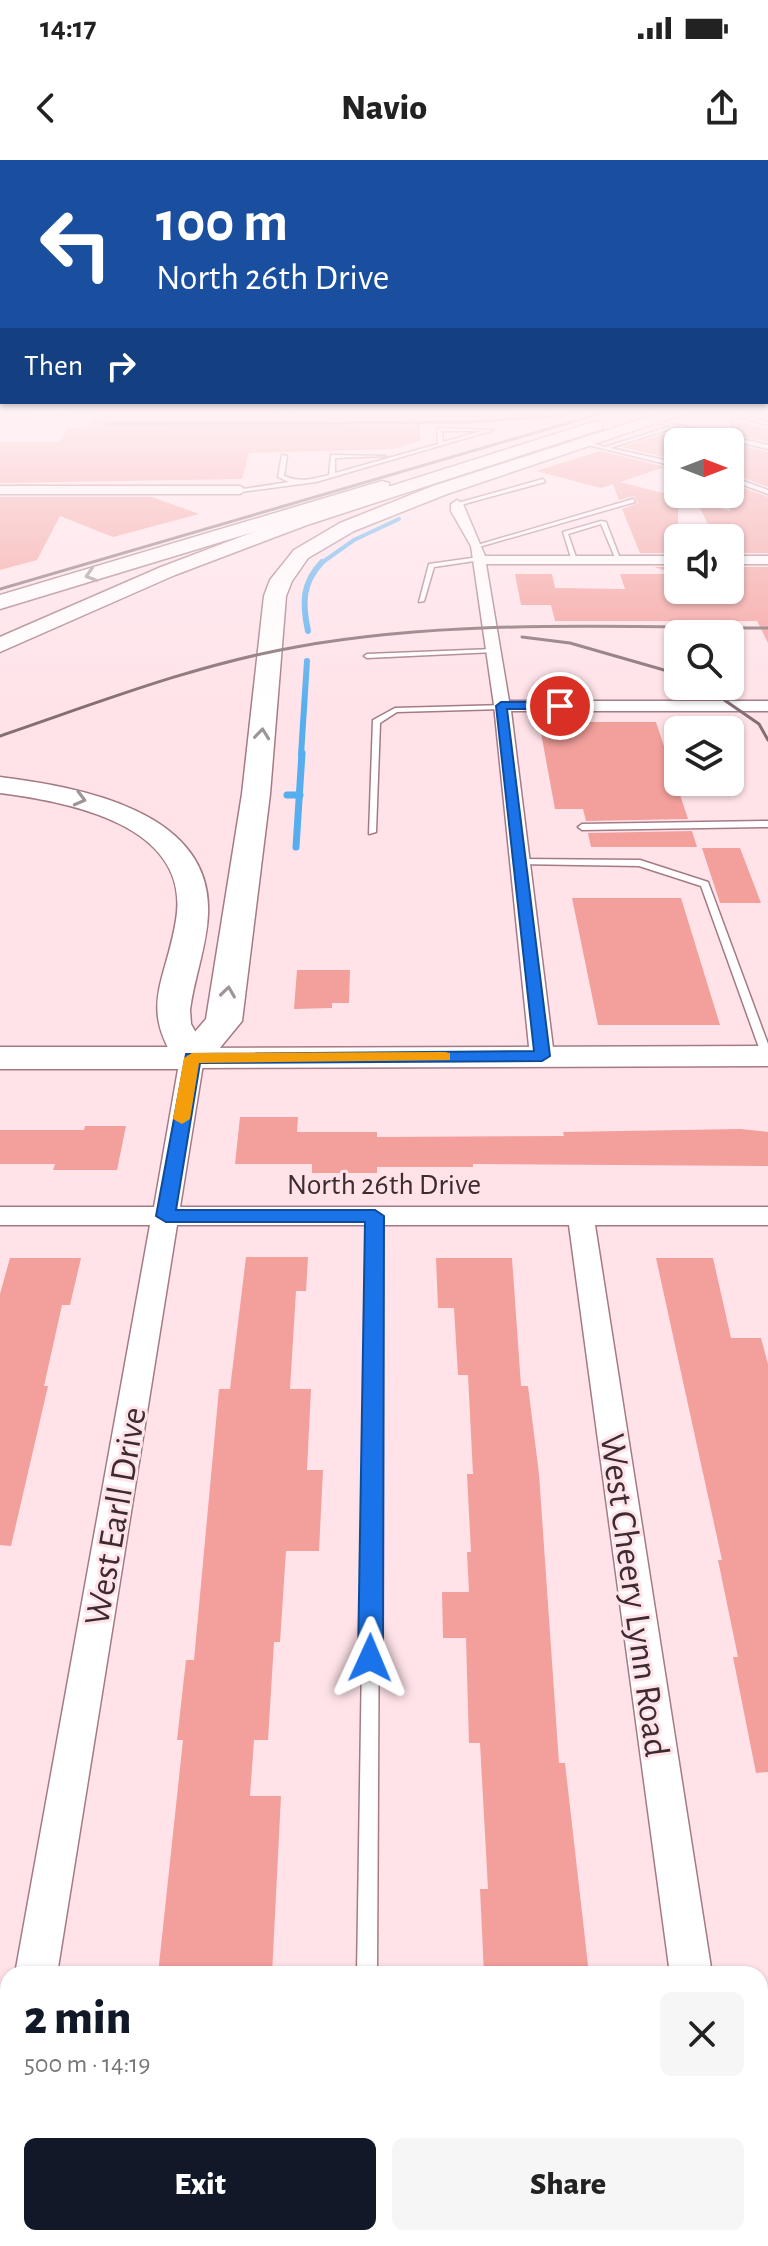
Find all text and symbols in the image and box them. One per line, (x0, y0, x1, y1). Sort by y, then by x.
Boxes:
text: 14:17 (40, 13, 97, 43)
icon: back (24, 86, 68, 130)
icon: share (700, 86, 744, 130)
text: Navio (341, 90, 427, 126)
icon: left (24, 192, 128, 296)
text: 100 m (156, 195, 288, 251)
text: North 26th Drive (156, 260, 389, 296)
icon: right (99, 344, 143, 388)
text: Then (24, 351, 83, 381)
north arrow (664, 428, 744, 508)
map controls (664, 428, 744, 796)
button: sound (664, 524, 744, 604)
one-way arrow (85, 566, 99, 582)
button: search (664, 620, 744, 700)
pin (526, 672, 594, 740)
icon: arrive (538, 684, 582, 728)
button: layers (664, 716, 744, 796)
one-way arrow (253, 727, 270, 740)
one-way arrow (73, 790, 87, 807)
one-way arrow (219, 985, 236, 999)
street label: North 26th Drive (287, 1170, 481, 1200)
street label: West Earll Drive (79, 1404, 153, 1628)
street label: West Cheery Lynn Road (594, 1431, 675, 1759)
position arrow (328, 1616, 412, 1700)
button: close (660, 1992, 744, 2076)
text: 2 min (24, 1995, 132, 2043)
text: 500 m · 14:19 (24, 2051, 151, 2077)
button: Exit (24, 2138, 376, 2230)
button: Share (392, 2138, 744, 2230)

